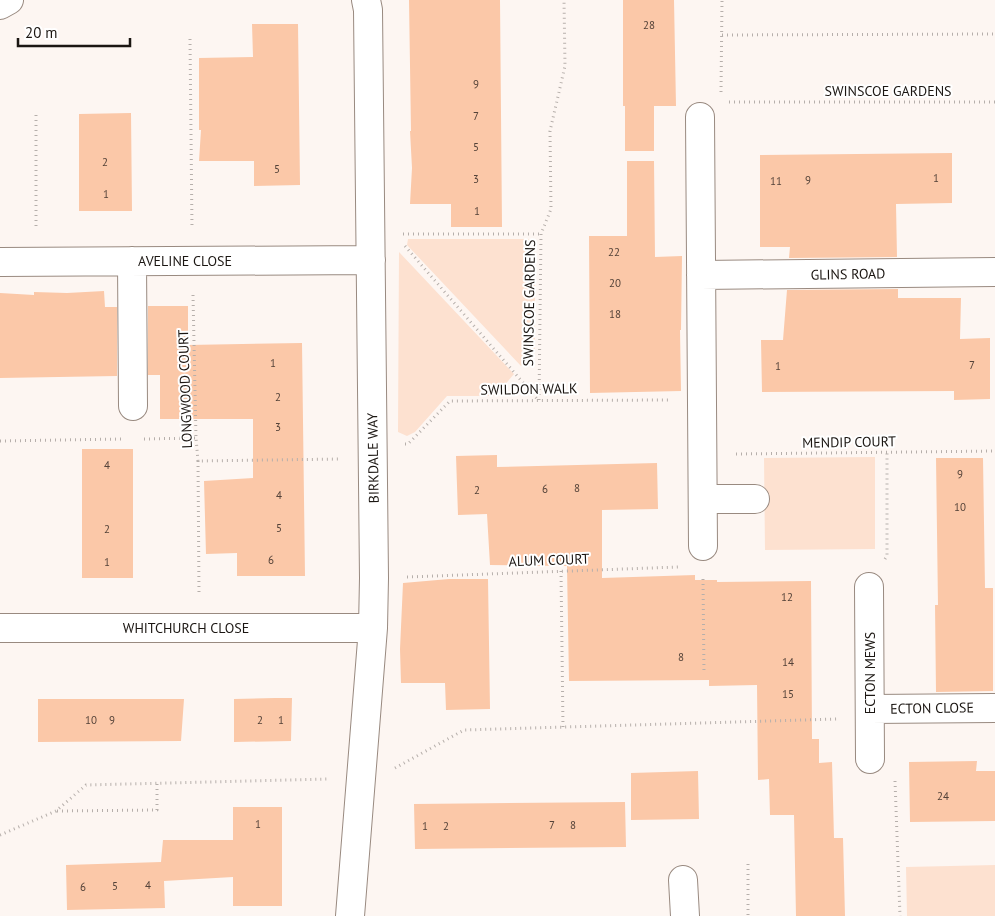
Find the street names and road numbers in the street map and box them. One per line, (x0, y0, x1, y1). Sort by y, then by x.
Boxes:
street label: SWINSCOE GARDENS (824, 82, 952, 100)
street label: SWINSCOE GARDENS (519, 239, 539, 367)
street label: AVELINE CLOSE (138, 252, 232, 270)
street label: GLINS ROAD (810, 264, 886, 284)
street label: LONGWOOD COURT (174, 329, 196, 449)
street label: SWILDON WALK (480, 379, 578, 399)
street label: BIRKDALE WAY (363, 412, 383, 503)
street label: MENDIP COURT (802, 432, 896, 452)
street label: ALUM COURT (508, 550, 590, 570)
street label: WHITCHURCH CLOSE (123, 619, 249, 637)
street label: ECTON MEWS (861, 632, 879, 714)
street label: ECTON CLOSE (890, 698, 974, 718)

